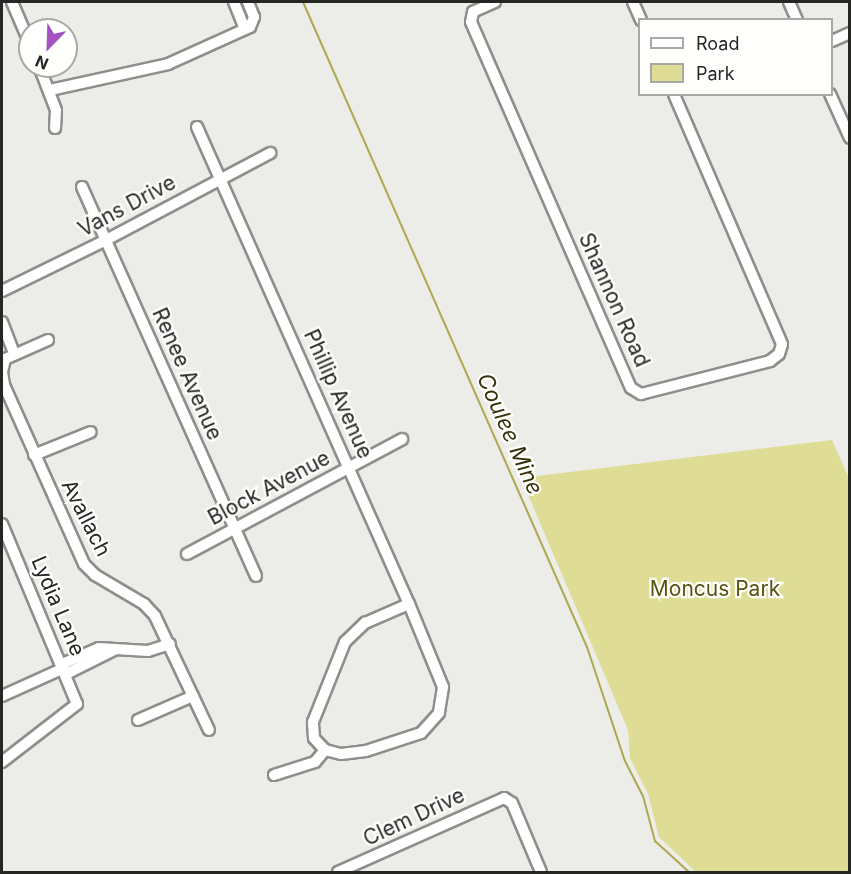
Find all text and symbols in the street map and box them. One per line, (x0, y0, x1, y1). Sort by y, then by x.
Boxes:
north arrow (18, 18, 78, 78)
legend (638, 18, 833, 96)
text: Road (696, 33, 739, 54)
text: N (32, 51, 51, 74)
text: Park (696, 63, 735, 84)
street label: Vans Drive (74, 170, 180, 242)
street label: Shannon Road (573, 229, 655, 371)
street label: Renee Avenue (147, 304, 227, 444)
street label: Phillip Avenue (298, 326, 378, 462)
water label: Coulee Mine (472, 369, 548, 499)
street label: Block Avenue (204, 445, 334, 531)
street label: Avallach (56, 475, 116, 561)
street label: Lydia Lane (26, 552, 90, 660)
park label: Moncus Park (650, 576, 780, 602)
street label: Clem Drive (359, 783, 469, 851)

